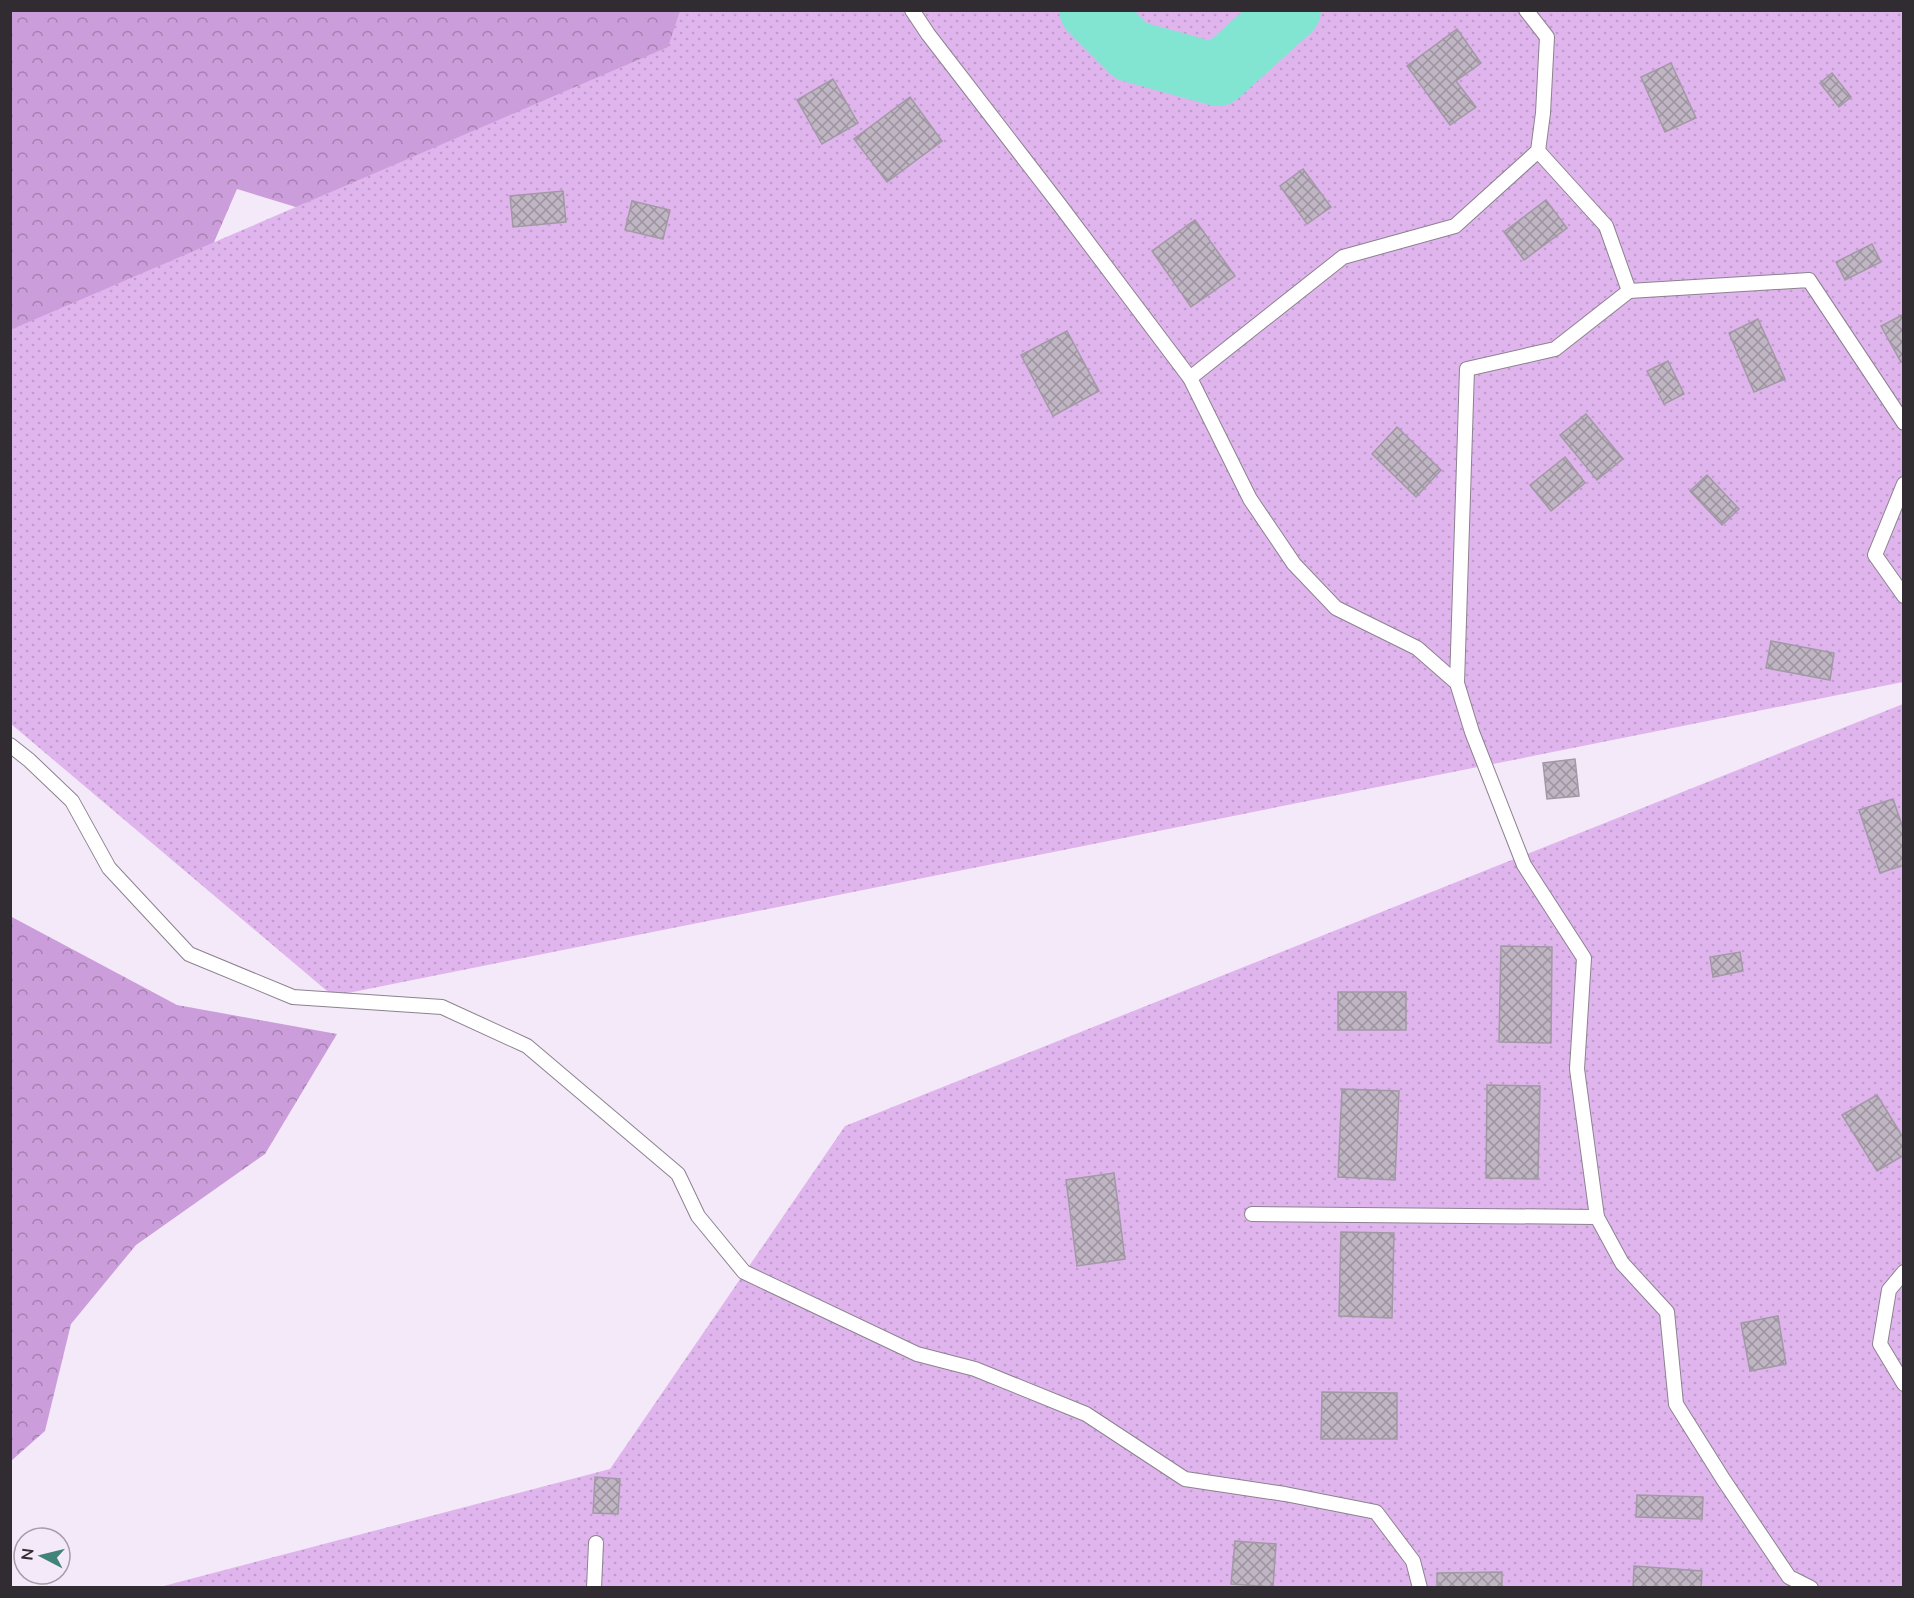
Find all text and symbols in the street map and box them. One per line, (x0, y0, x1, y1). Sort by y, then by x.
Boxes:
north arrow (12, 1526, 72, 1586)
text: N (16, 1547, 38, 1561)

